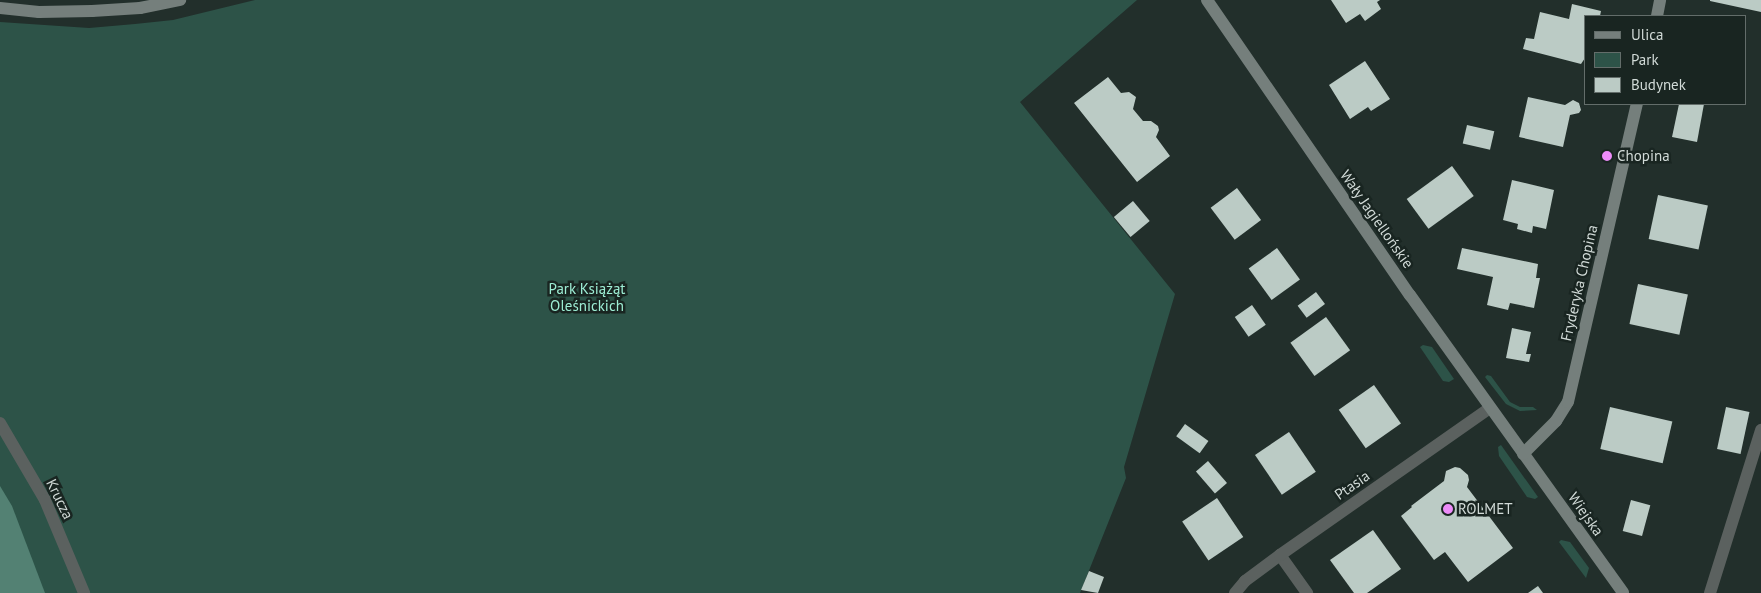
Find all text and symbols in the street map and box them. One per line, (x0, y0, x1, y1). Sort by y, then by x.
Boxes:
legend (1584, 15, 1746, 105)
text: Ulica (1631, 25, 1663, 44)
text: Park (1631, 50, 1659, 69)
text: Budynek (1631, 75, 1686, 94)
place label: Chopina (1617, 147, 1670, 165)
marker: Chopina (1601, 150, 1613, 162)
street label: Wały Jagiellońskie (1336, 166, 1418, 272)
street label: Fryderyka Chopina (1557, 223, 1601, 343)
park label: Park Książąt Oleśnickich (548, 279, 626, 314)
street label: Ptasia (1331, 467, 1373, 503)
street label: Krucza (43, 476, 77, 522)
street label: Wiejska (1565, 489, 1607, 539)
place label: ROLMET (1458, 500, 1513, 518)
marker: ROLMET (1442, 503, 1454, 515)

